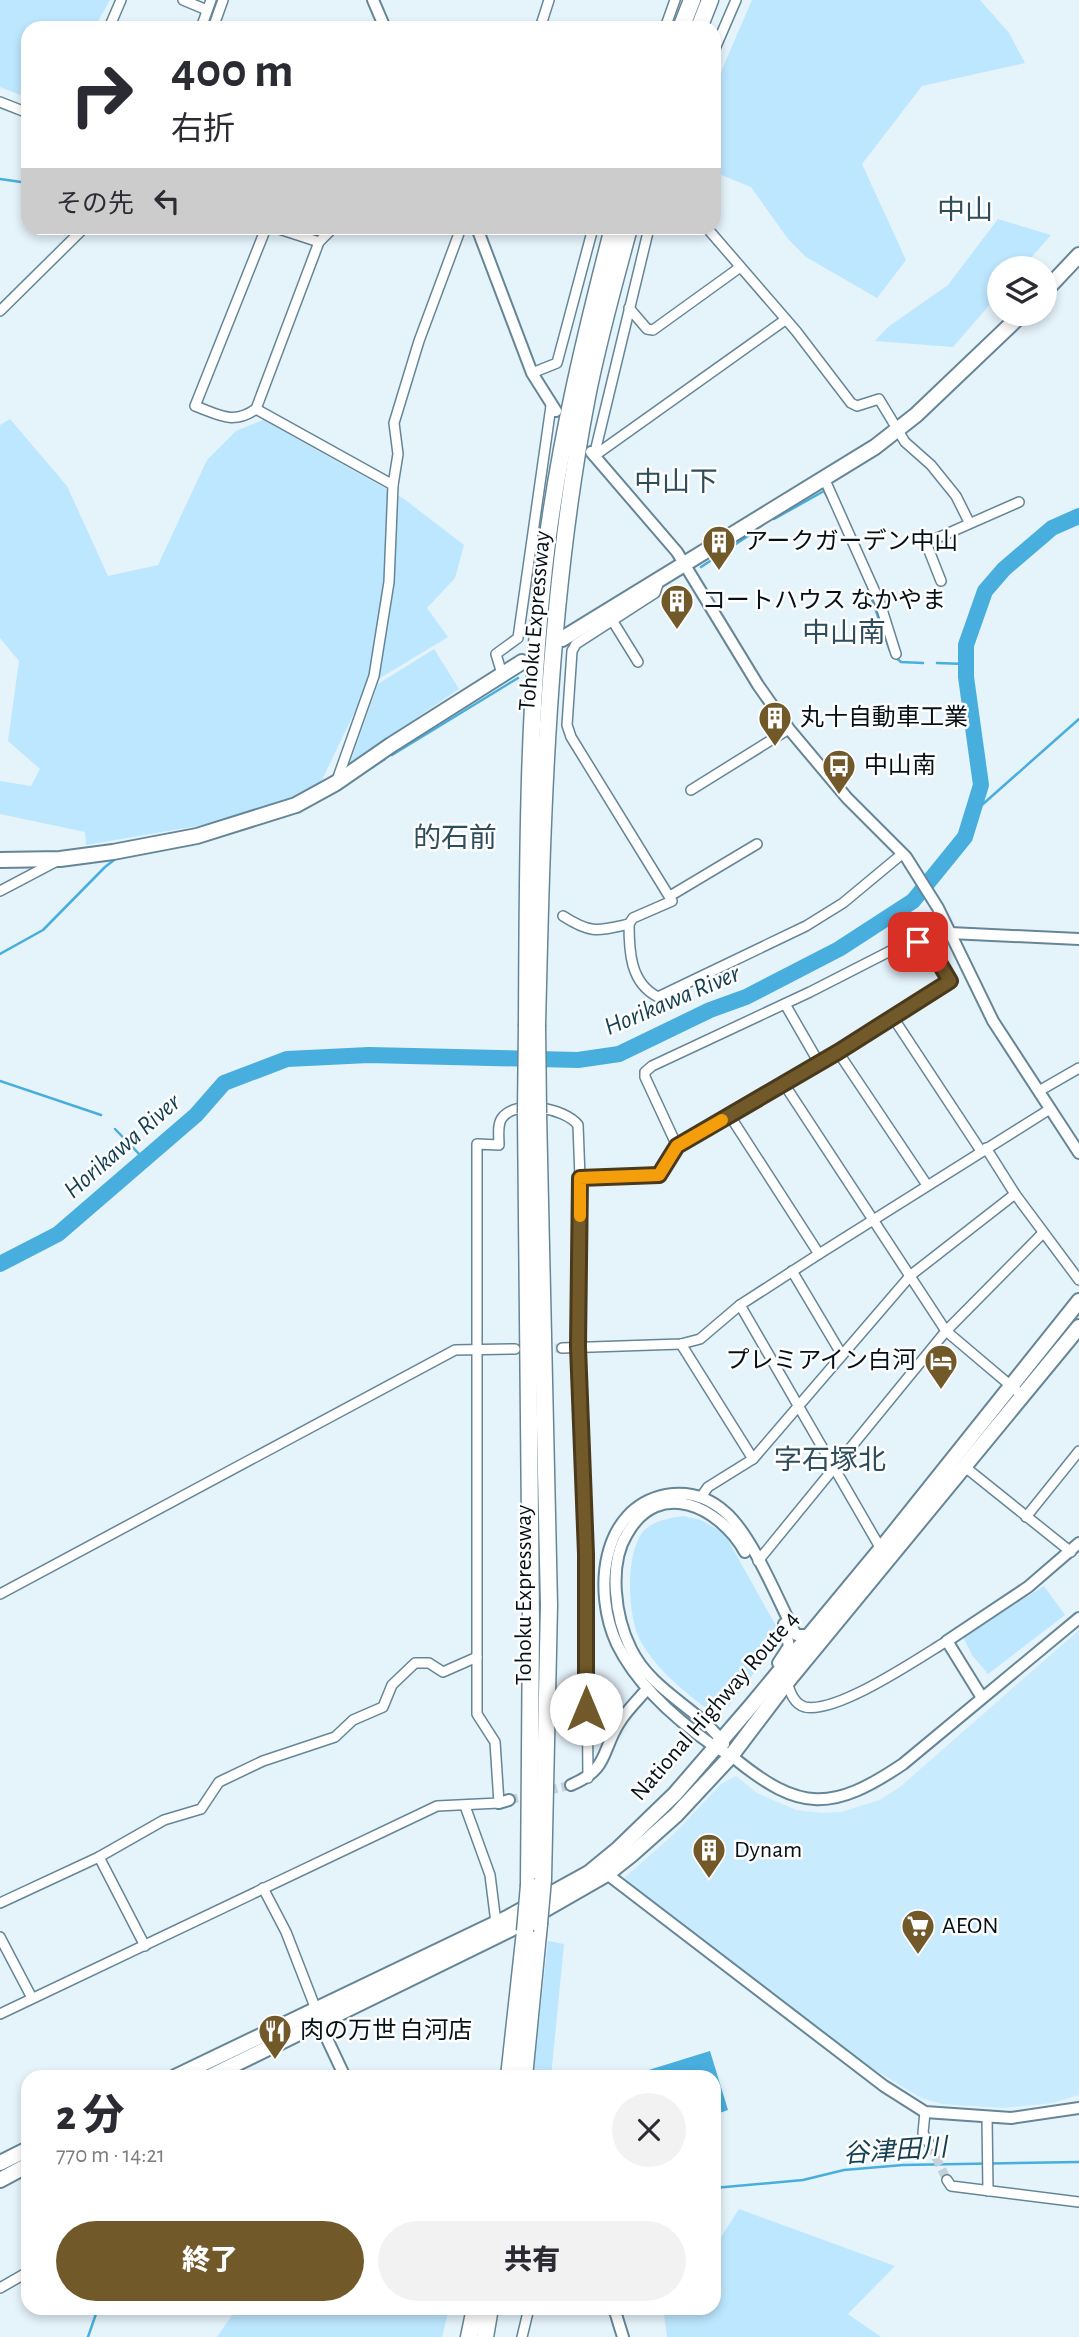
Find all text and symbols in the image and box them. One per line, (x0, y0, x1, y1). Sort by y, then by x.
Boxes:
text: 400 m (171, 47, 294, 96)
icon: right (56, 49, 147, 140)
text: 右折 (171, 113, 235, 145)
icon: left (148, 182, 186, 220)
text: その先 (56, 191, 134, 217)
district label: 中山 (937, 195, 993, 225)
map controls (987, 256, 1057, 326)
button: layers (987, 256, 1057, 326)
district label: 中山下 (634, 467, 718, 497)
building icon: アークガーデン中山 (700, 523, 738, 572)
place label: アークガーデン中山 (744, 528, 959, 554)
street label: Tohoku Expressway (515, 530, 555, 712)
building icon: コートハウス なかやま (658, 582, 696, 631)
place label: コートハウス なかやま (702, 588, 946, 613)
district label: 中山南 (802, 618, 886, 648)
building icon: 丸十自動車工業 (756, 699, 794, 748)
place label: 丸十自動車工業 (800, 704, 968, 730)
bus stop icon: 中山南 (820, 747, 858, 796)
place label: 中山南 (864, 752, 936, 778)
district label: 的石前 (413, 823, 497, 853)
pin (888, 912, 948, 972)
icon: arrive (899, 923, 937, 961)
water label: Horikawa River (600, 959, 745, 1040)
water label: Horikawa River (59, 1088, 186, 1203)
hotel icon: プレミアイン白河 (922, 1342, 960, 1391)
place label: プレミアイン白河 (725, 1347, 916, 1373)
district label: 字石塚北 (774, 1445, 886, 1475)
street label: Tohoku Expressway (512, 1505, 536, 1685)
street label: National Highway Route 4 (626, 1607, 804, 1805)
position arrow (549, 1672, 623, 1746)
building icon: Dynam (690, 1831, 728, 1880)
place label: Dynam (734, 1838, 802, 1862)
supermarket icon: AEON (899, 1907, 937, 1956)
place label: AEON (942, 1914, 999, 1938)
restaurant icon: 肉の万世 白河店 (256, 2012, 294, 2061)
place label: 肉の万世 白河店 (300, 2017, 472, 2043)
button: close (612, 2093, 686, 2167)
text: 2 分 (56, 2095, 124, 2137)
water label: 谷津田川 (842, 2133, 951, 2168)
text: 770 m · 14:21 (56, 2144, 165, 2167)
button: 終了 (56, 2221, 364, 2301)
button: 共有 (378, 2221, 686, 2301)

